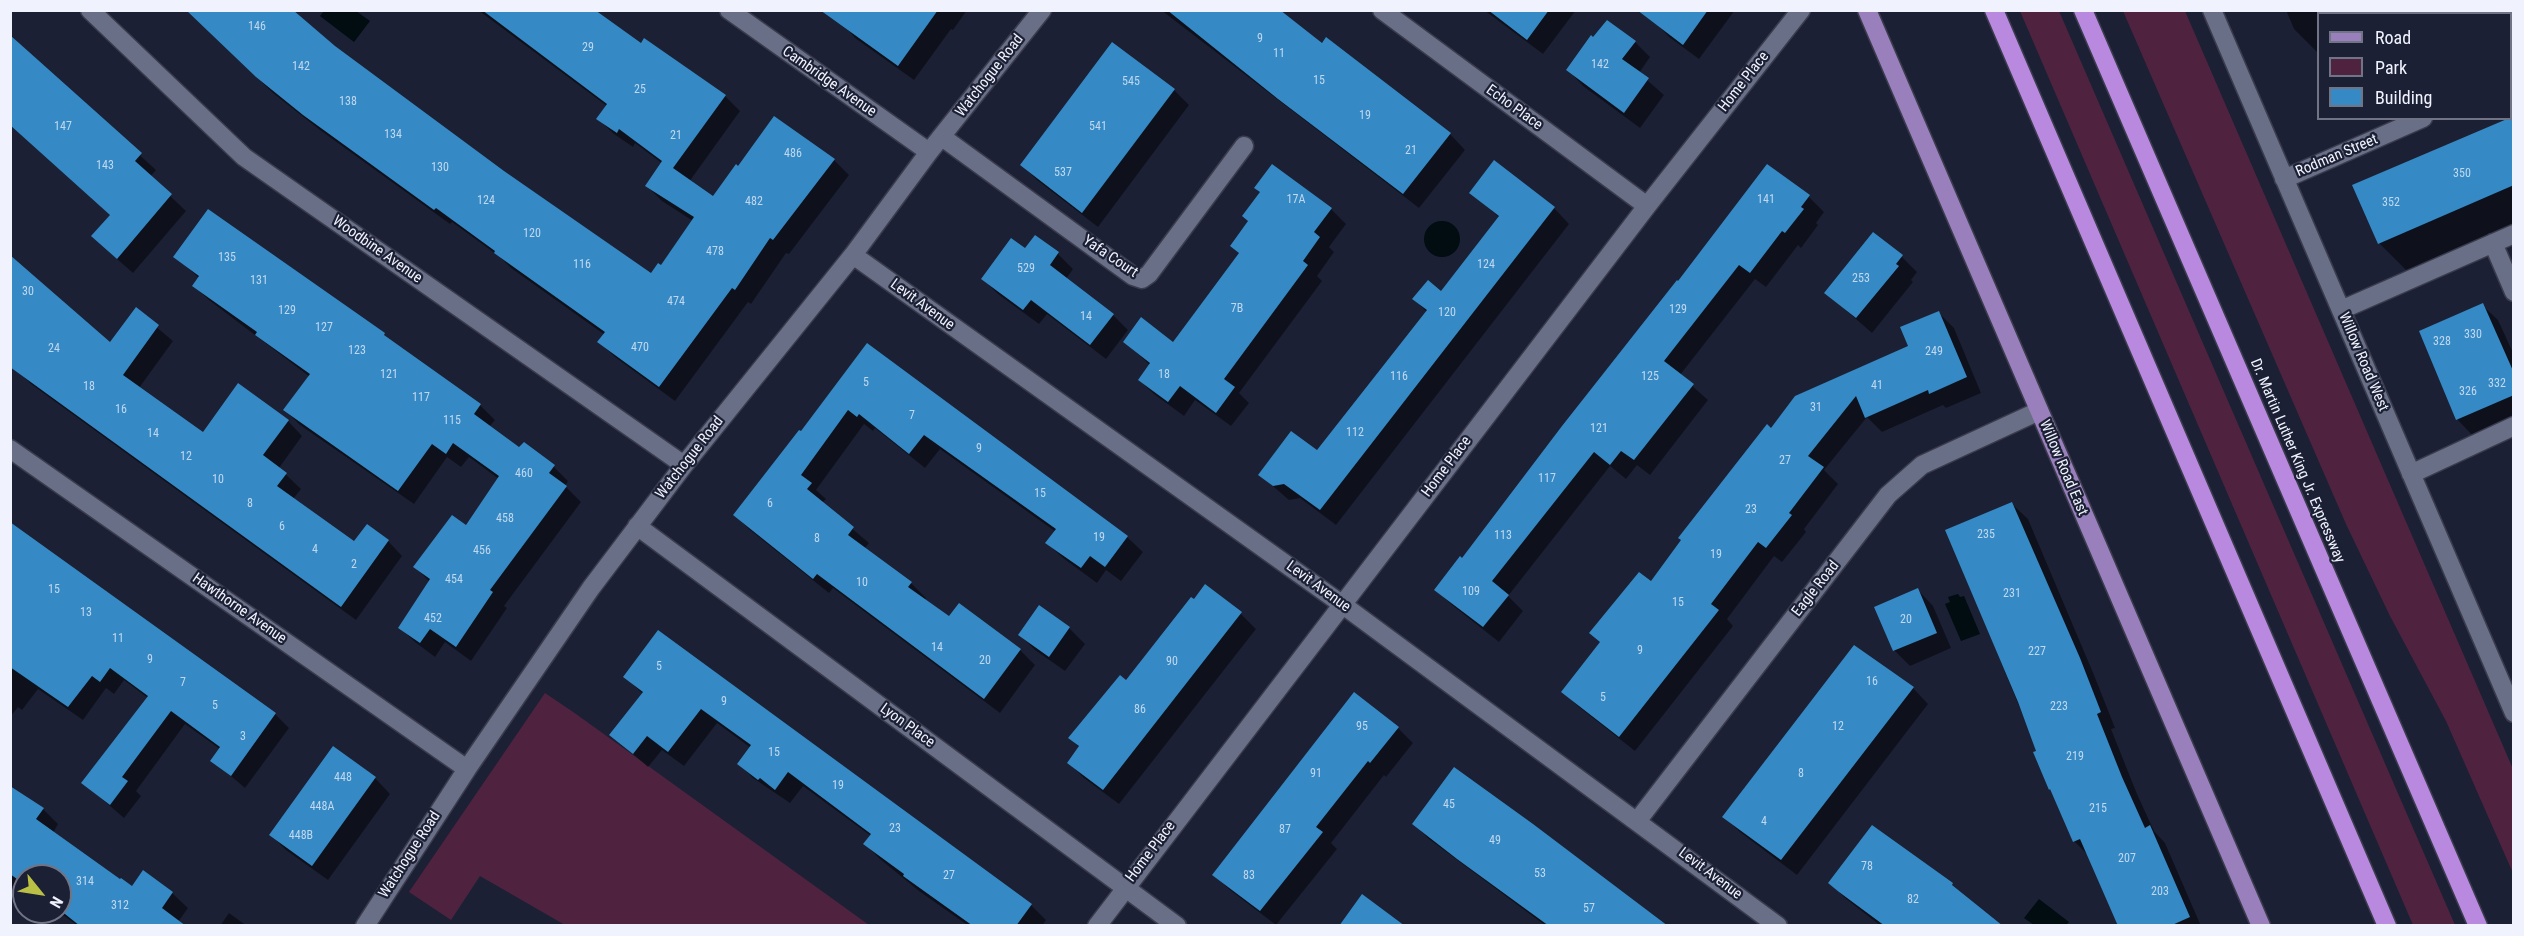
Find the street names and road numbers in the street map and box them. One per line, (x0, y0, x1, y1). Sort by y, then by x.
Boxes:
street label: Watchogue Road (952, 31, 1028, 121)
street label: Cambridge Avenue (778, 43, 880, 121)
street label: Home Place (1715, 48, 1773, 116)
street label: Echo Place (1482, 82, 1546, 134)
street label: Rodman Street (2293, 131, 2381, 181)
street label: Woodbine Avenue (329, 212, 425, 288)
street label: Yafa Court (1079, 232, 1141, 282)
street label: Levit Avenue (886, 276, 958, 334)
street label: Willow Road West (2334, 310, 2392, 414)
street label: Dr. Martin Luther King Jr. Expressway (2246, 356, 2348, 566)
street label: Watchogue Road (652, 413, 728, 503)
street label: Willow Road East (2035, 418, 2091, 518)
street label: Home Place (1418, 433, 1476, 501)
street label: Eagle Road (1789, 557, 1843, 621)
street label: Levit Avenue (1282, 558, 1354, 616)
street label: Hawthorne Avenue (188, 570, 290, 648)
street label: Lyon Place (876, 700, 938, 752)
street label: Watchogue Road (375, 808, 445, 902)
street label: Home Place (1122, 818, 1180, 886)
street label: Levit Avenue (1675, 844, 1745, 904)

